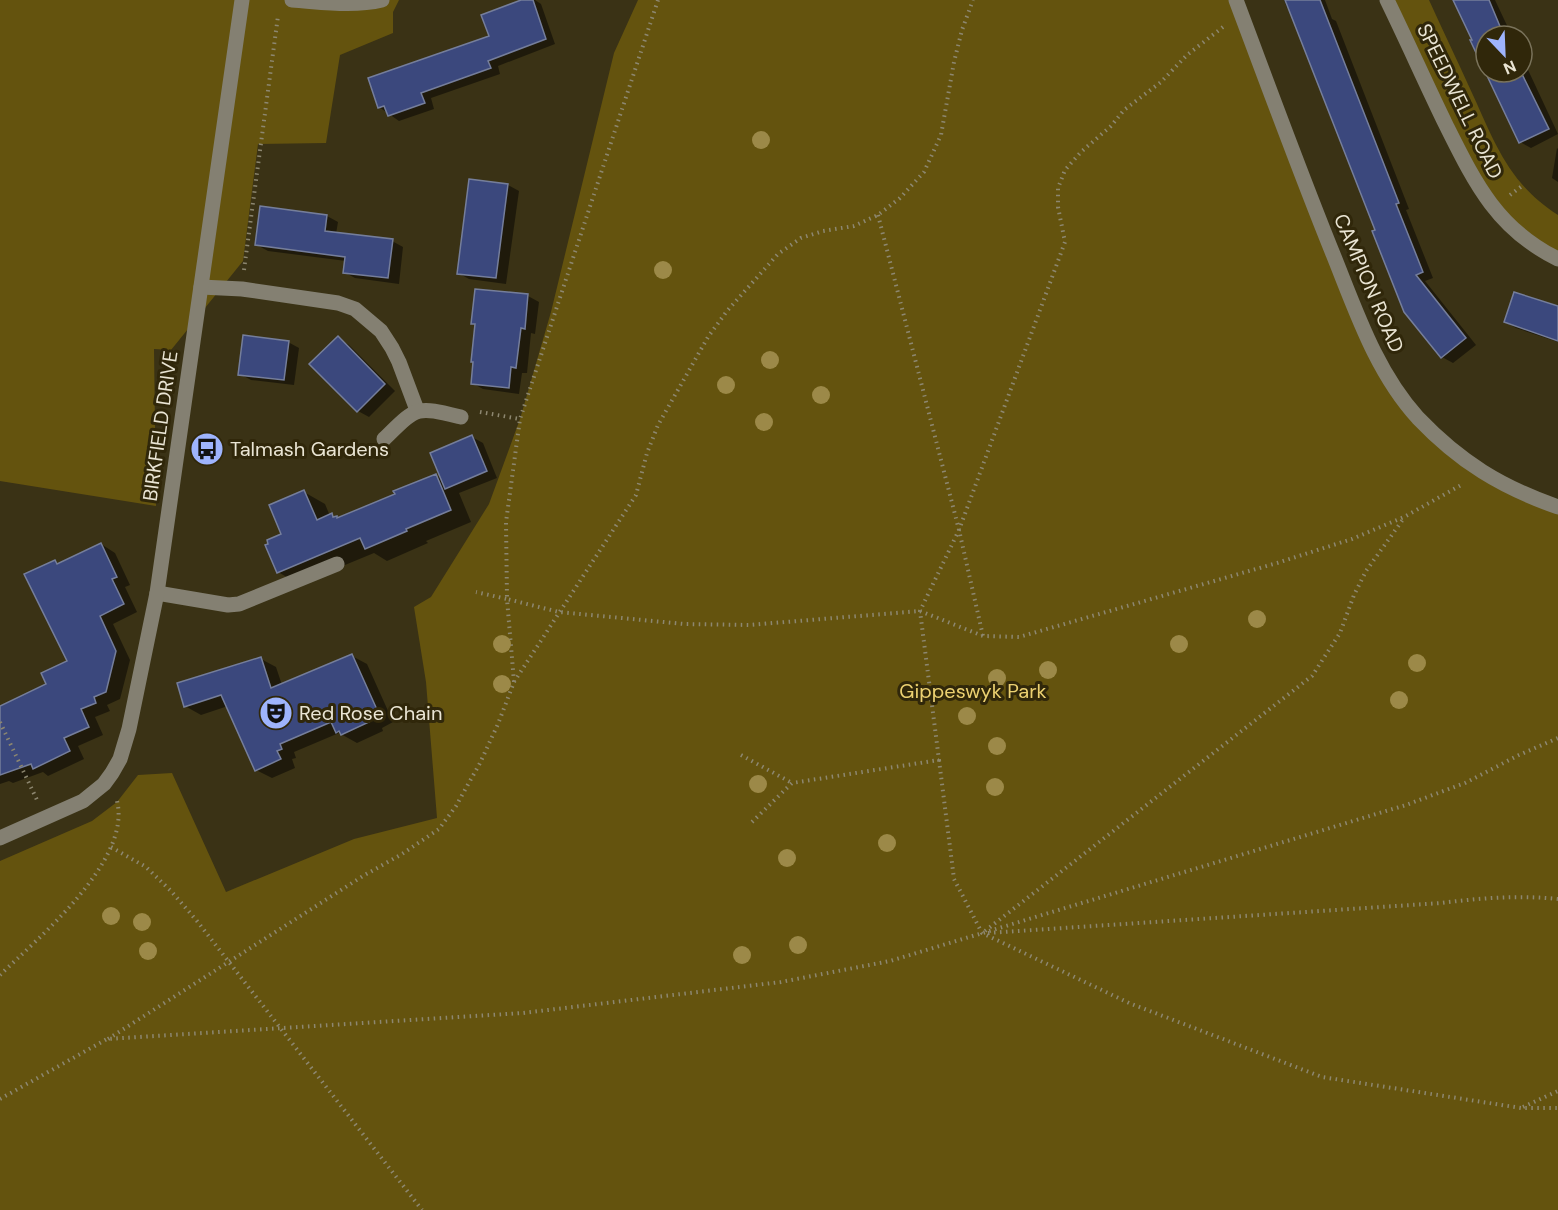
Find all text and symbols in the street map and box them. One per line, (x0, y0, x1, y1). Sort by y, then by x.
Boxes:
street label: SPEEDWELL ROAD (1411, 19, 1509, 183)
north arrow (1474, 24, 1534, 84)
text: N (1500, 55, 1519, 79)
street label: CAMPION ROAD (1328, 210, 1410, 356)
street label: BIRKFIELD DRIVE (137, 349, 183, 503)
bus stop icon: Talmash Gardens (189, 431, 225, 467)
place label: Talmash Gardens (230, 436, 389, 462)
park label: Gippeswyk Park (899, 678, 1047, 704)
theatre icon: Red Rose Chain (258, 695, 294, 731)
place label: Red Rose Chain (299, 700, 442, 726)

